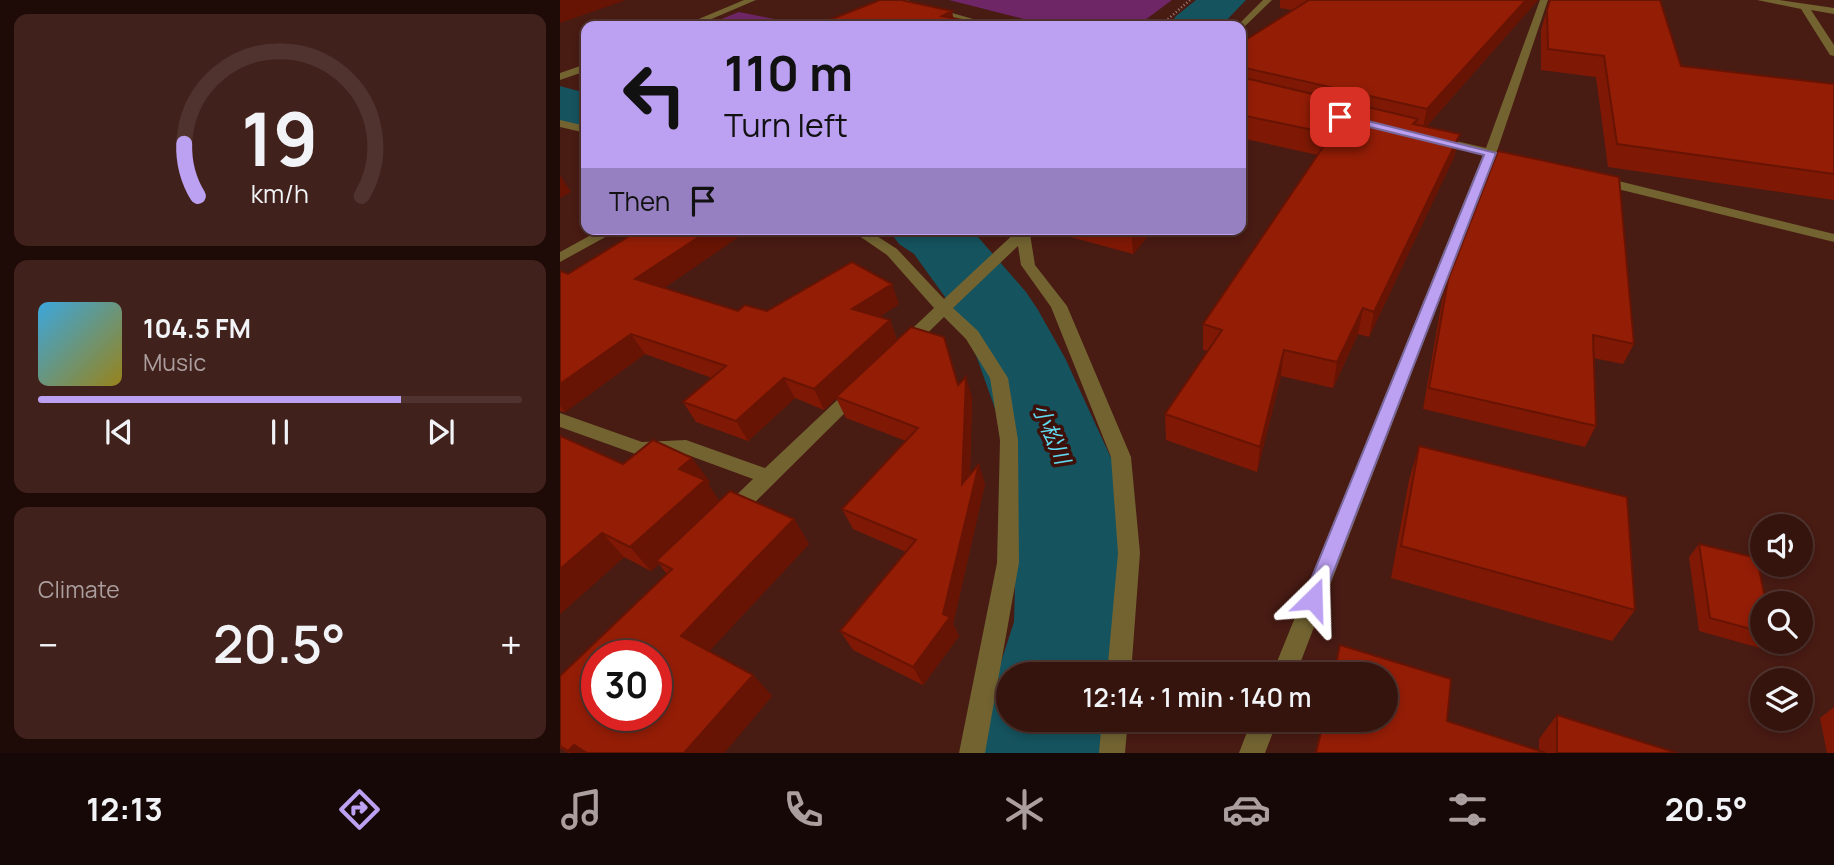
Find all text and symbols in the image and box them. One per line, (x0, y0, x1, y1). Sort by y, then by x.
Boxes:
text: 110 m (724, 39, 853, 106)
icon: left (609, 49, 700, 140)
pin (1310, 87, 1370, 147)
text: 19 (241, 89, 319, 189)
icon: arrive (1321, 98, 1359, 136)
text: Turn left (724, 103, 848, 147)
text: km/h (251, 176, 309, 211)
icon: arrive (684, 182, 722, 220)
text: Then (609, 183, 670, 219)
text: 104.5 FM (143, 310, 251, 346)
text: Music (143, 346, 206, 378)
water label: 小松川 (1027, 399, 1078, 470)
icon: previous (100, 413, 138, 451)
icon: pause (261, 413, 299, 451)
icon: next (422, 413, 460, 451)
map controls (1750, 514, 1813, 731)
button: sound (1750, 514, 1813, 577)
position arrow (1276, 562, 1350, 636)
text: Climate (38, 573, 120, 605)
button: search (1750, 591, 1813, 654)
text: 20.5° (213, 608, 346, 679)
text: − (38, 618, 59, 670)
text: + (500, 618, 522, 670)
speed limit sign: 30 (581, 640, 672, 731)
button: layers (1750, 668, 1813, 731)
text: 12:14 · 1 min · 140 m (1083, 679, 1311, 715)
icon: directions (335, 785, 384, 834)
icon: music (557, 785, 606, 834)
icon: phone (779, 785, 828, 834)
icon: climate (1000, 785, 1049, 834)
icon: car (1222, 785, 1271, 834)
icon: filters (1443, 785, 1492, 834)
text: 12:13 (86, 787, 163, 831)
text: 20.5° (1665, 787, 1748, 831)

